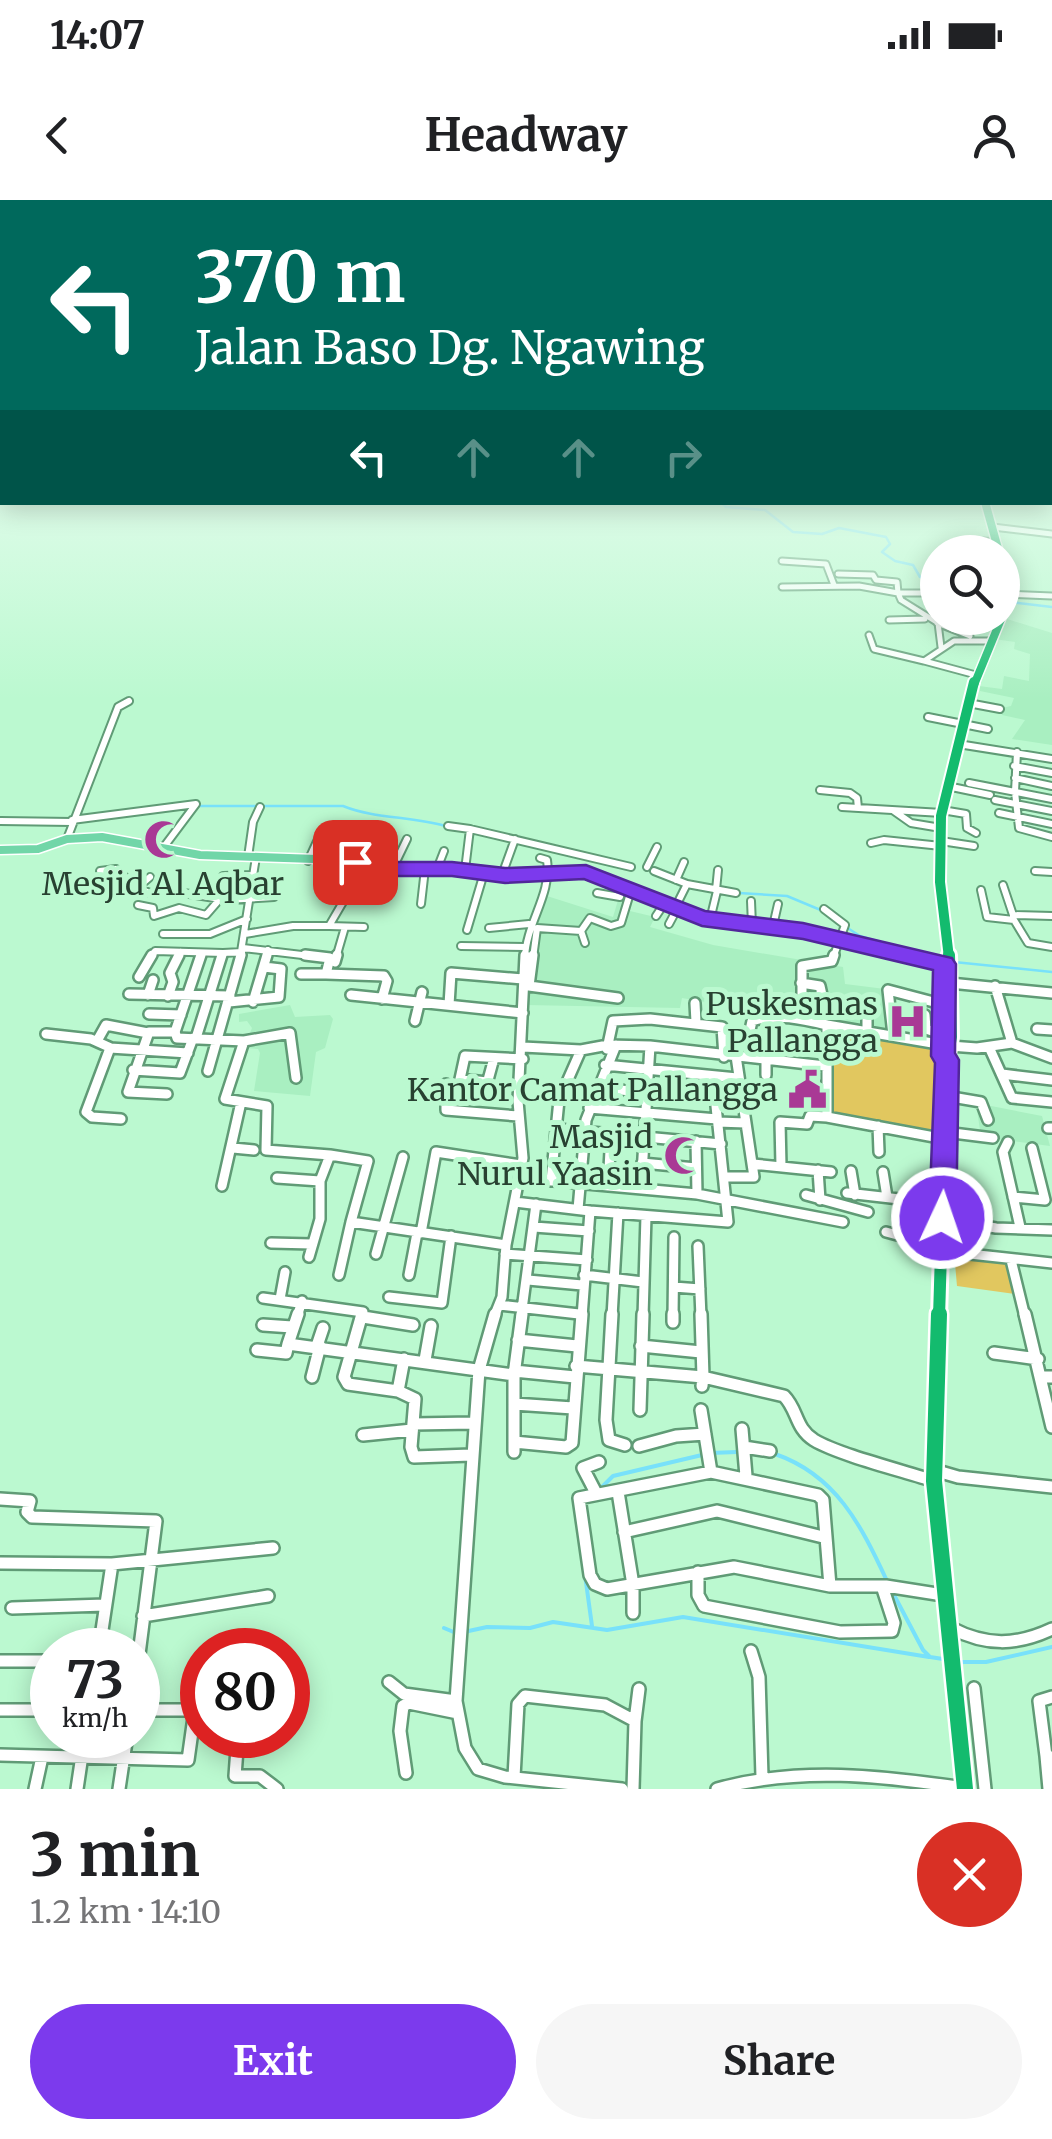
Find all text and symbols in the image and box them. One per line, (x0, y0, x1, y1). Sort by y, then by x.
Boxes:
text: 14:07 (50, 12, 145, 59)
text: Headway (425, 107, 627, 163)
icon: back (30, 108, 85, 163)
icon: person (967, 108, 1022, 163)
text: 370 m (195, 233, 405, 321)
icon: left (30, 240, 160, 370)
text: Jalan Baso Dg. Ngawing (195, 320, 705, 376)
icon: left (341, 430, 396, 485)
icon: ahead (446, 430, 501, 485)
icon: ahead (551, 430, 606, 485)
icon: right (656, 430, 711, 485)
map controls (920, 535, 1020, 635)
button: search (920, 535, 1020, 635)
mosque icon: Mesjid Al Aqbar (142, 818, 184, 860)
pin (313, 820, 398, 905)
icon: arrive (328, 835, 383, 890)
place label: Mesjid Al Aqbar (42, 864, 284, 904)
place label: Puskesmas Pallangga (705, 984, 878, 1061)
hospital icon: Puskesmas Pallangga (887, 1001, 929, 1043)
public building icon: Kantor Camat Pallangga (787, 1069, 829, 1111)
place label: Kantor Camat Pallangga (407, 1070, 778, 1110)
place label: Masjid Nurul Yaasin (457, 1117, 653, 1194)
mosque icon: Masjid Nurul Yaasin (662, 1134, 704, 1176)
position arrow (890, 1166, 994, 1270)
speed limit sign: 80 (180, 1628, 310, 1758)
text: 73 (66, 1649, 124, 1712)
text: km/h (62, 1702, 128, 1734)
text: 3 min (30, 1817, 200, 1892)
button: close (917, 1822, 1022, 1927)
text: 1.2 km · 14:10 (30, 1892, 221, 1932)
button: Exit (30, 2004, 516, 2119)
button: Share (536, 2004, 1022, 2119)

